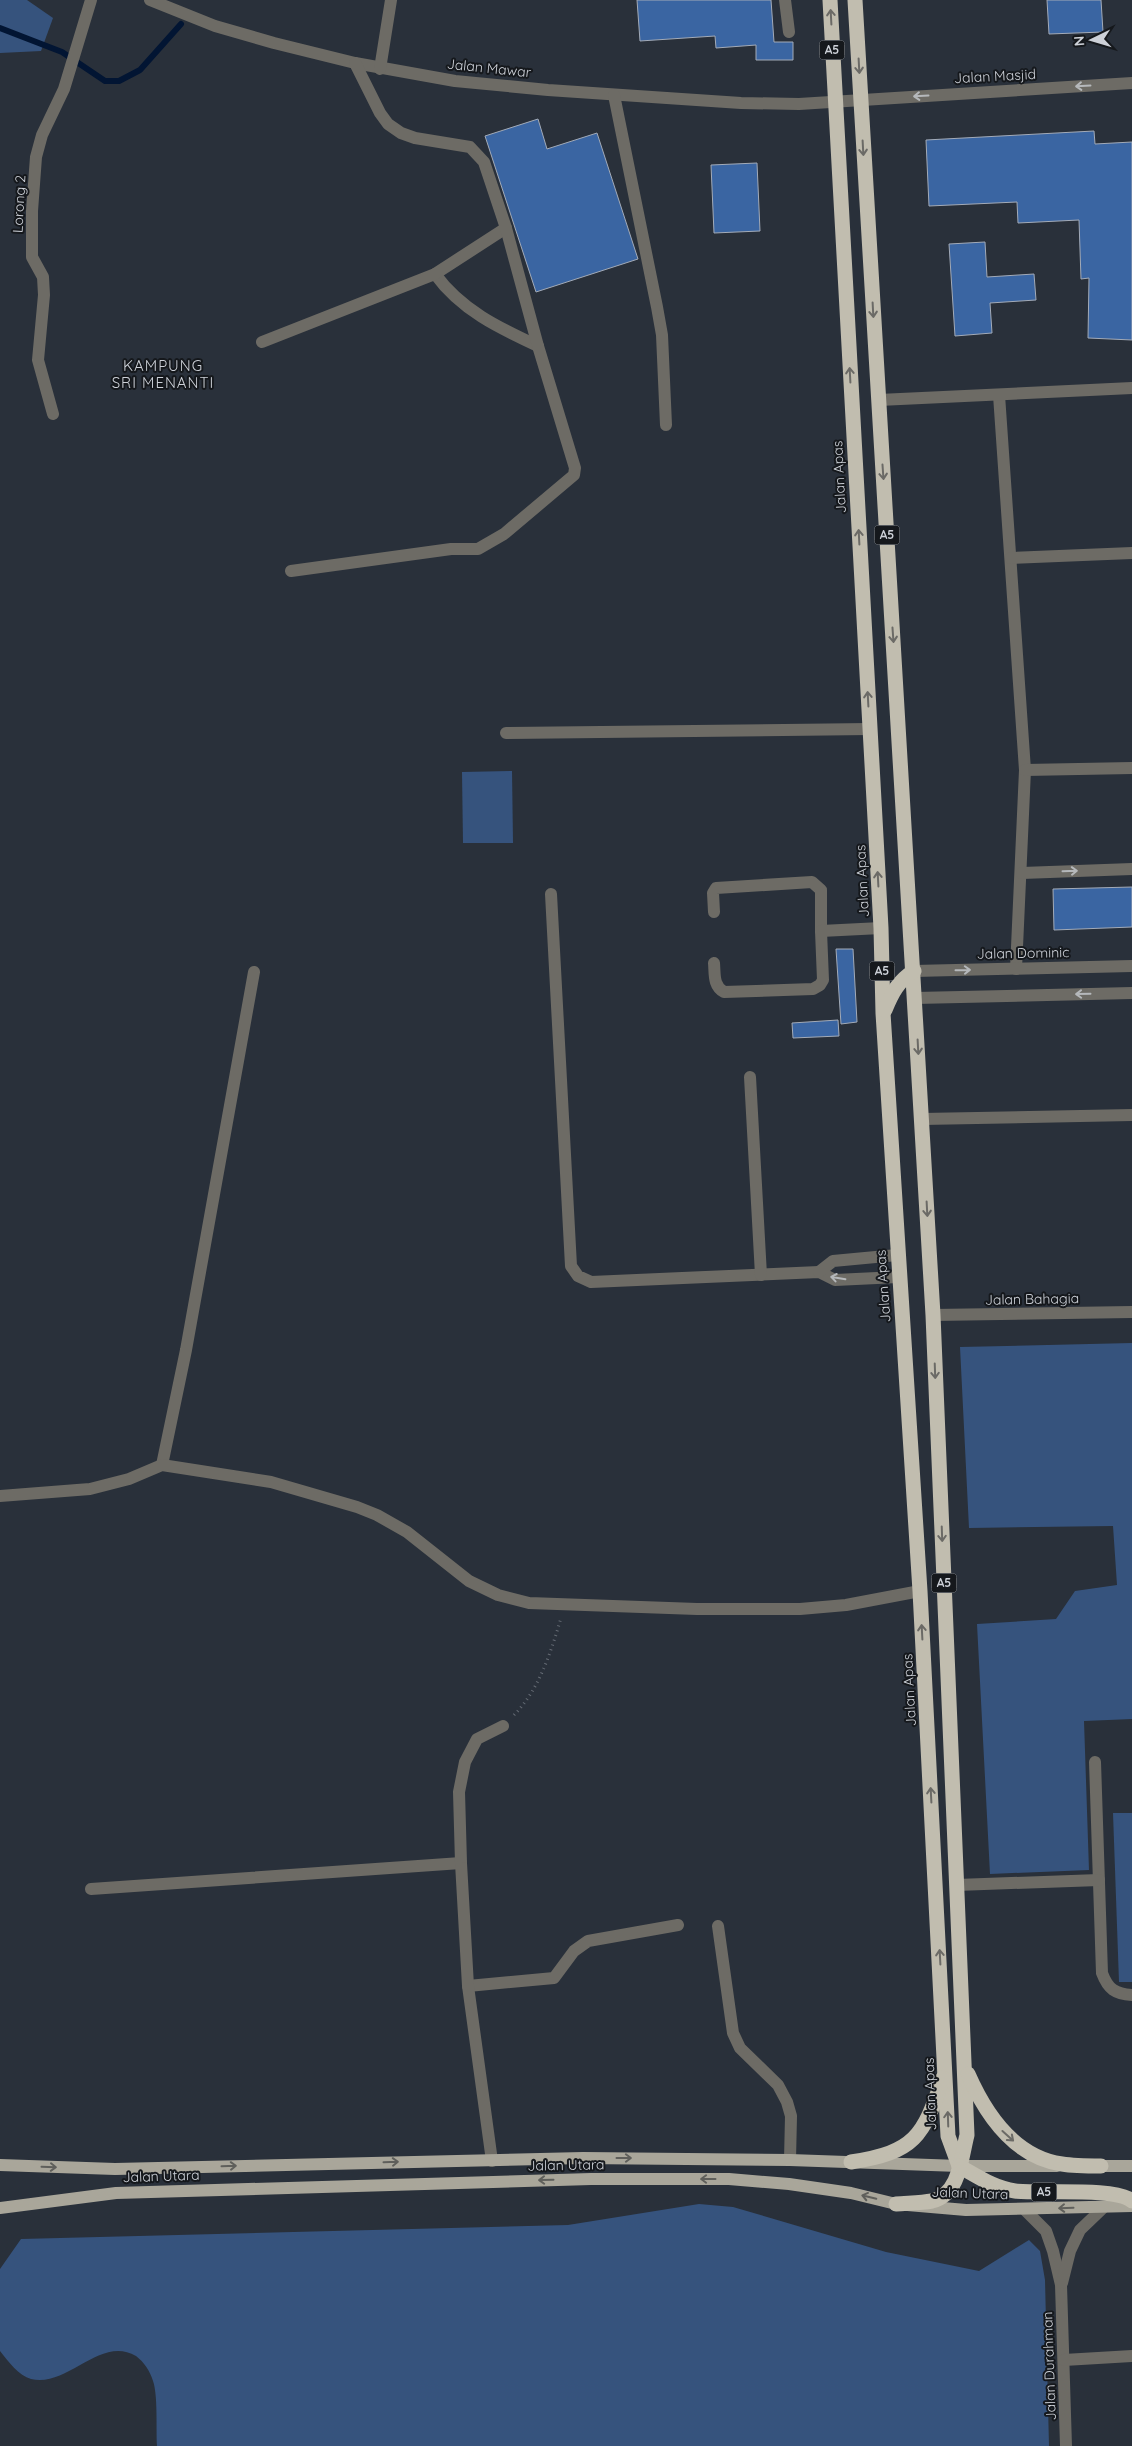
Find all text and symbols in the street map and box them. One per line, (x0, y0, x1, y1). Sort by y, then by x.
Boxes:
one-way arrow (826, 10, 836, 26)
north arrow (1067, 15, 1117, 65)
text: N (1070, 35, 1088, 47)
road number: A5 (820, 40, 844, 60)
street label: Jalan Mawar (446, 55, 533, 81)
one-way arrow (854, 58, 863, 74)
street label: Jalan Masjid (954, 65, 1036, 87)
one-way arrow (1076, 82, 1092, 91)
one-way arrow (913, 91, 929, 100)
one-way arrow (859, 140, 868, 156)
street label: Lorong 2 (8, 174, 30, 233)
one-way arrow (869, 302, 878, 318)
district label: KAMPUNG SRI MENANTI (112, 356, 214, 392)
one-way arrow (846, 367, 855, 383)
street label: Jalan Apas (828, 440, 850, 514)
one-way arrow (879, 464, 888, 480)
road number: A5 (874, 526, 900, 544)
one-way arrow (855, 529, 864, 545)
one-way arrow (889, 626, 898, 642)
one-way arrow (864, 692, 873, 708)
street label: Jalan Apas (851, 844, 873, 918)
one-way arrow (1062, 866, 1078, 876)
one-way arrow (874, 871, 883, 887)
street label: Jalan Dominic (976, 943, 1070, 963)
road number: A5 (870, 961, 894, 980)
one-way arrow (954, 965, 970, 975)
one-way arrow (1076, 989, 1092, 999)
one-way arrow (913, 1038, 923, 1055)
one-way arrow (922, 1201, 931, 1217)
street label: Jalan Apas (871, 1249, 895, 1323)
one-way arrow (830, 1273, 846, 1283)
street label: Jalan Bahagia (985, 1289, 1079, 1309)
one-way arrow (930, 1363, 940, 1379)
one-way arrow (937, 1526, 947, 1542)
road number: A5 (932, 1574, 956, 1592)
one-way arrow (918, 1625, 927, 1641)
street label: Jalan Apas (898, 1653, 920, 1727)
one-way arrow (927, 1787, 936, 1803)
one-way arrow (936, 1949, 945, 1965)
street label: Jalan Apas (920, 2057, 940, 2131)
one-way arrow (943, 2111, 952, 2127)
one-way arrow (1002, 2131, 1015, 2142)
one-way arrow (615, 2153, 631, 2163)
street label: Jalan Utara (527, 2155, 605, 2175)
one-way arrow (382, 2157, 399, 2167)
one-way arrow (40, 2162, 56, 2172)
one-way arrow (220, 2162, 236, 2171)
street label: Jalan Utara (122, 2166, 200, 2186)
one-way arrow (701, 2174, 717, 2184)
one-way arrow (538, 2176, 554, 2185)
road number: A5 (1032, 2182, 1056, 2202)
street label: Jalan Utara (931, 2183, 1009, 2203)
one-way arrow (862, 2192, 878, 2201)
one-way arrow (1058, 2204, 1074, 2213)
street label: Jalan Durahman (1038, 2311, 1060, 2421)

